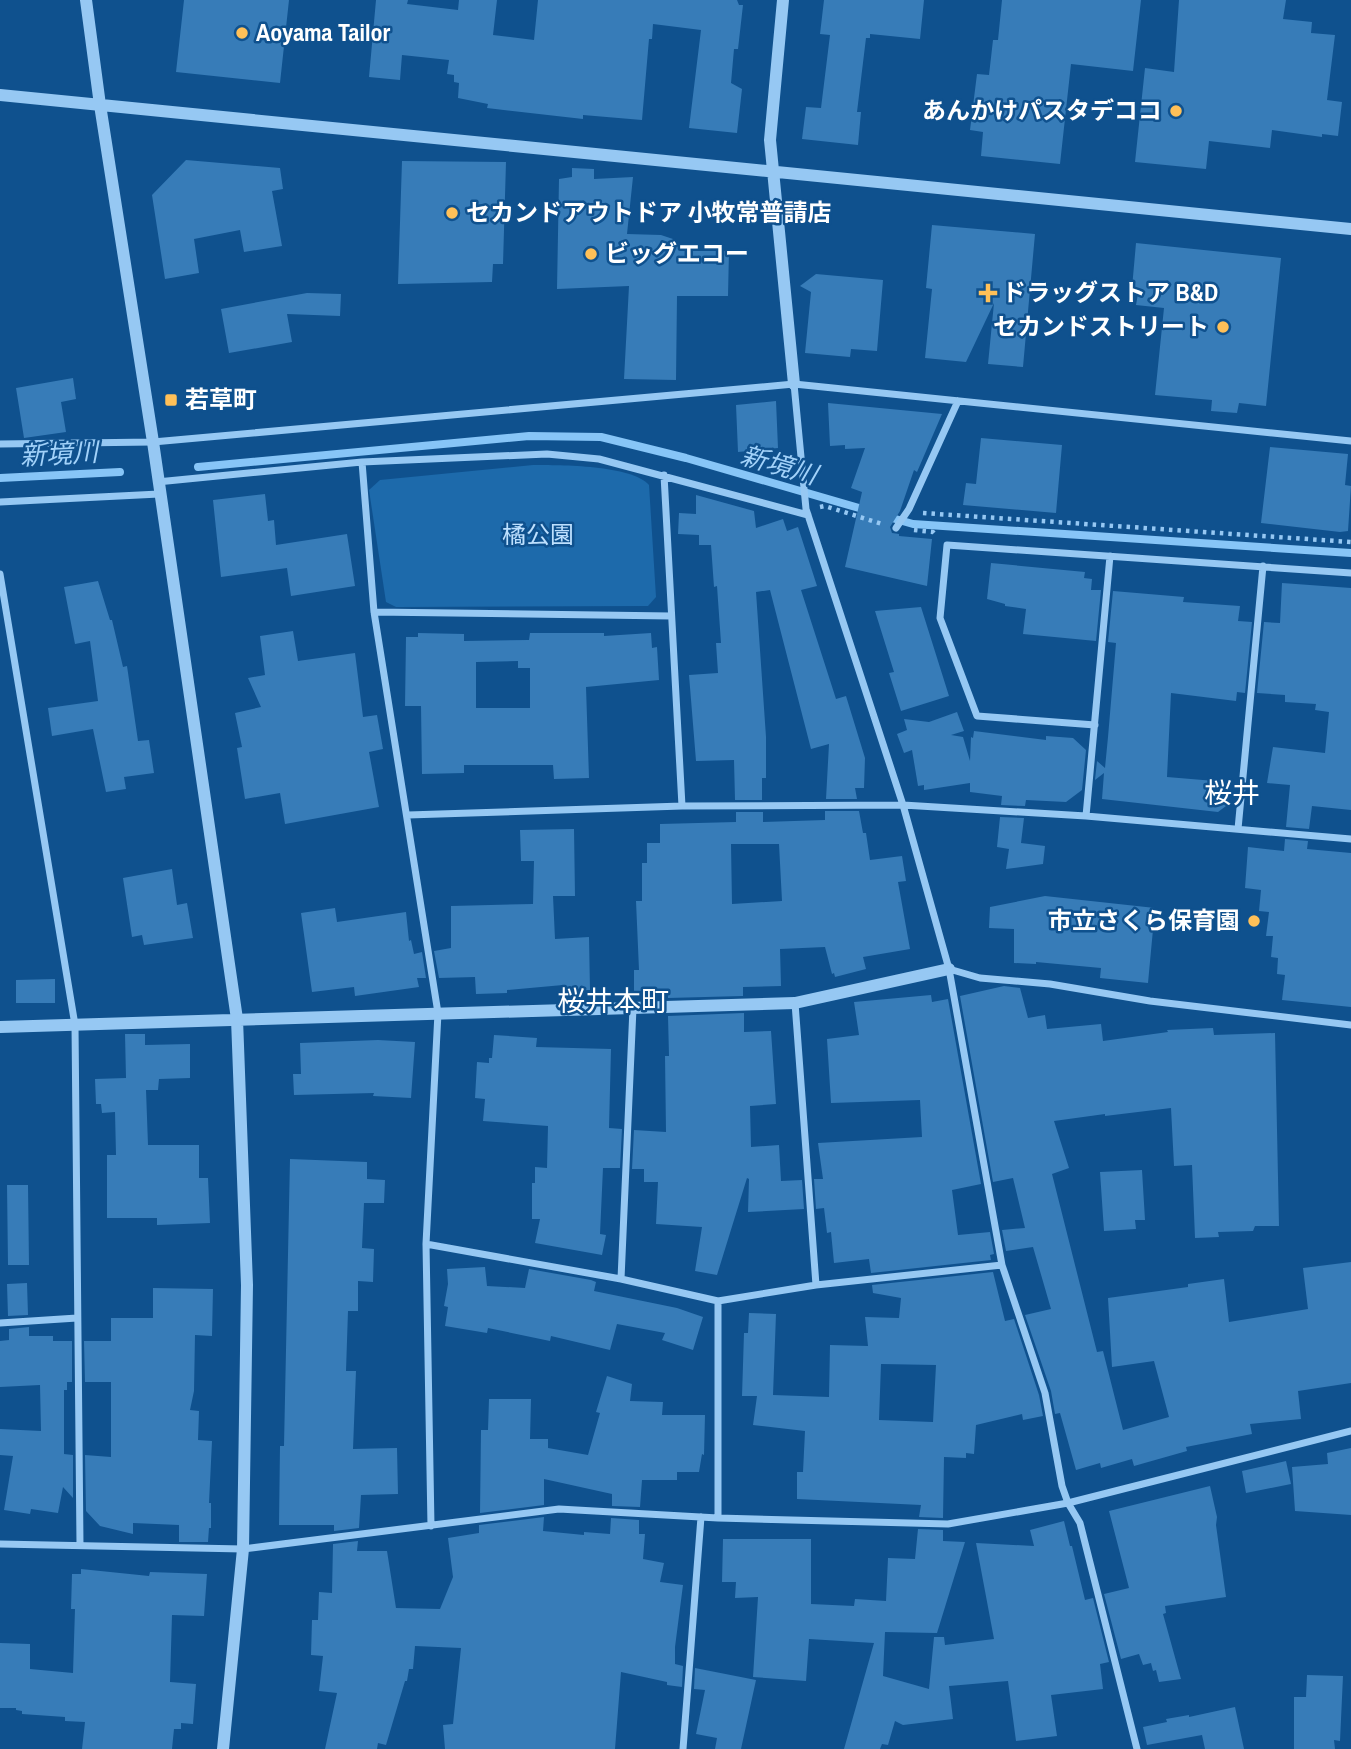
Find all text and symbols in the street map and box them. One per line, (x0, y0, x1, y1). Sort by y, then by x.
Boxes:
place label: Aoyama Tailor (256, 16, 391, 48)
marker: Aoyama Tailor (234, 25, 250, 41)
place label: あんかけパスタデココ (922, 94, 1162, 126)
marker: あんかけパスタデココ (1168, 103, 1184, 119)
place label: セカンドアウトドア 小牧常普請店 (466, 196, 831, 228)
marker: セカンドアウトドア 小牧常普請店 (444, 205, 460, 221)
place label: ビッグエコー (605, 237, 749, 269)
marker: ビッグエコー (583, 246, 599, 262)
place label: ドラッグストア B&D (1002, 276, 1218, 308)
marker: ドラッグストア B&D (980, 285, 996, 301)
place label: セカンドストリート (993, 310, 1209, 342)
marker: セカンドストリート (1215, 319, 1231, 335)
place label: 若草町 (185, 383, 257, 415)
marker: 若草町 (163, 392, 179, 408)
water label: 新境川 (19, 434, 102, 473)
water label: 新境川 (737, 437, 824, 493)
park label: 橘公園 (502, 518, 574, 550)
district label: 桜井 (1204, 774, 1260, 812)
place label: 市立さくら保育園 (1048, 904, 1240, 936)
marker: 市立さくら保育園 (1246, 913, 1262, 929)
district label: 桜井本町 (557, 982, 669, 1020)

